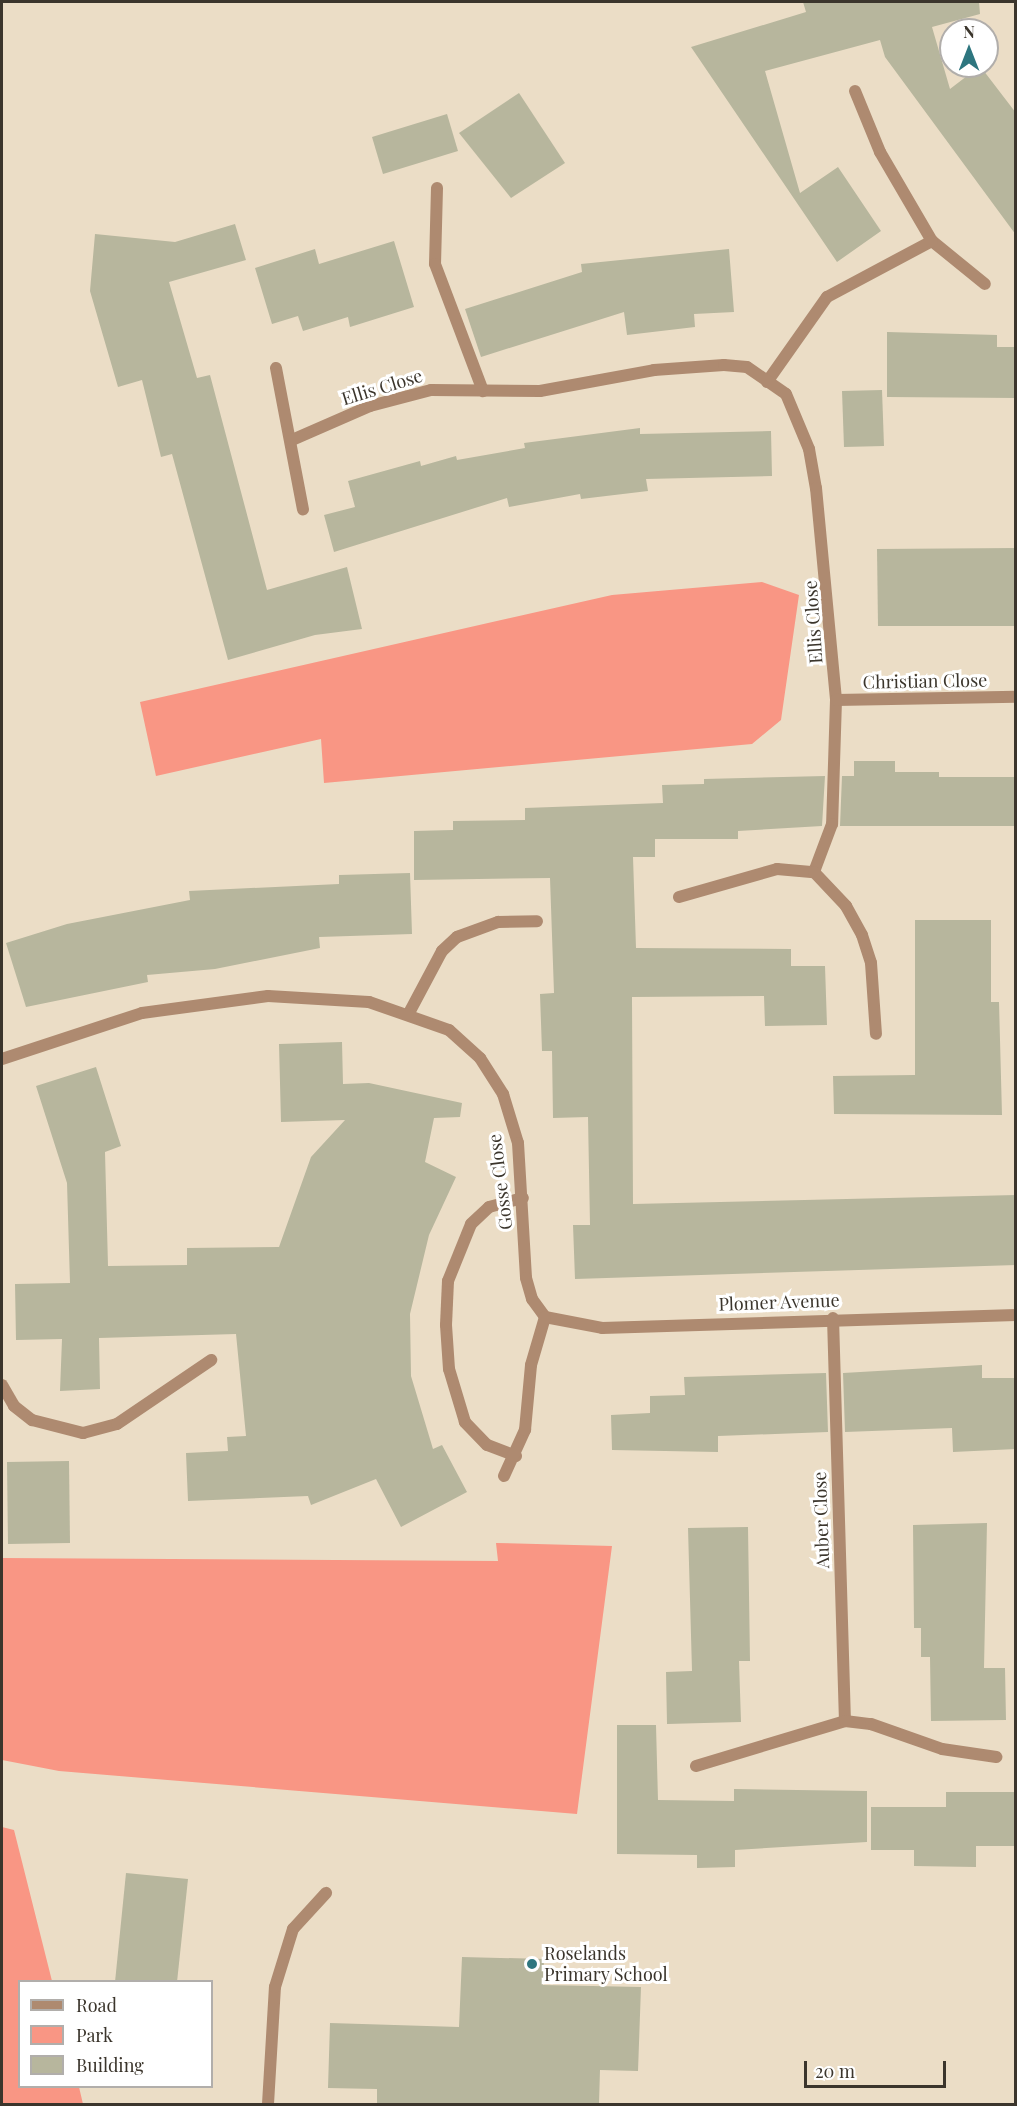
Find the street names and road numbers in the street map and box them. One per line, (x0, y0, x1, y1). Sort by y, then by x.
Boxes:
street label: Ellis Close (339, 364, 425, 410)
street label: Ellis Close (799, 580, 827, 664)
street label: Christian Close (863, 669, 987, 693)
street label: Gosse Close (483, 1133, 517, 1231)
street label: Plomer Avenue (718, 1289, 840, 1315)
street label: Auber Close (809, 1471, 833, 1569)

